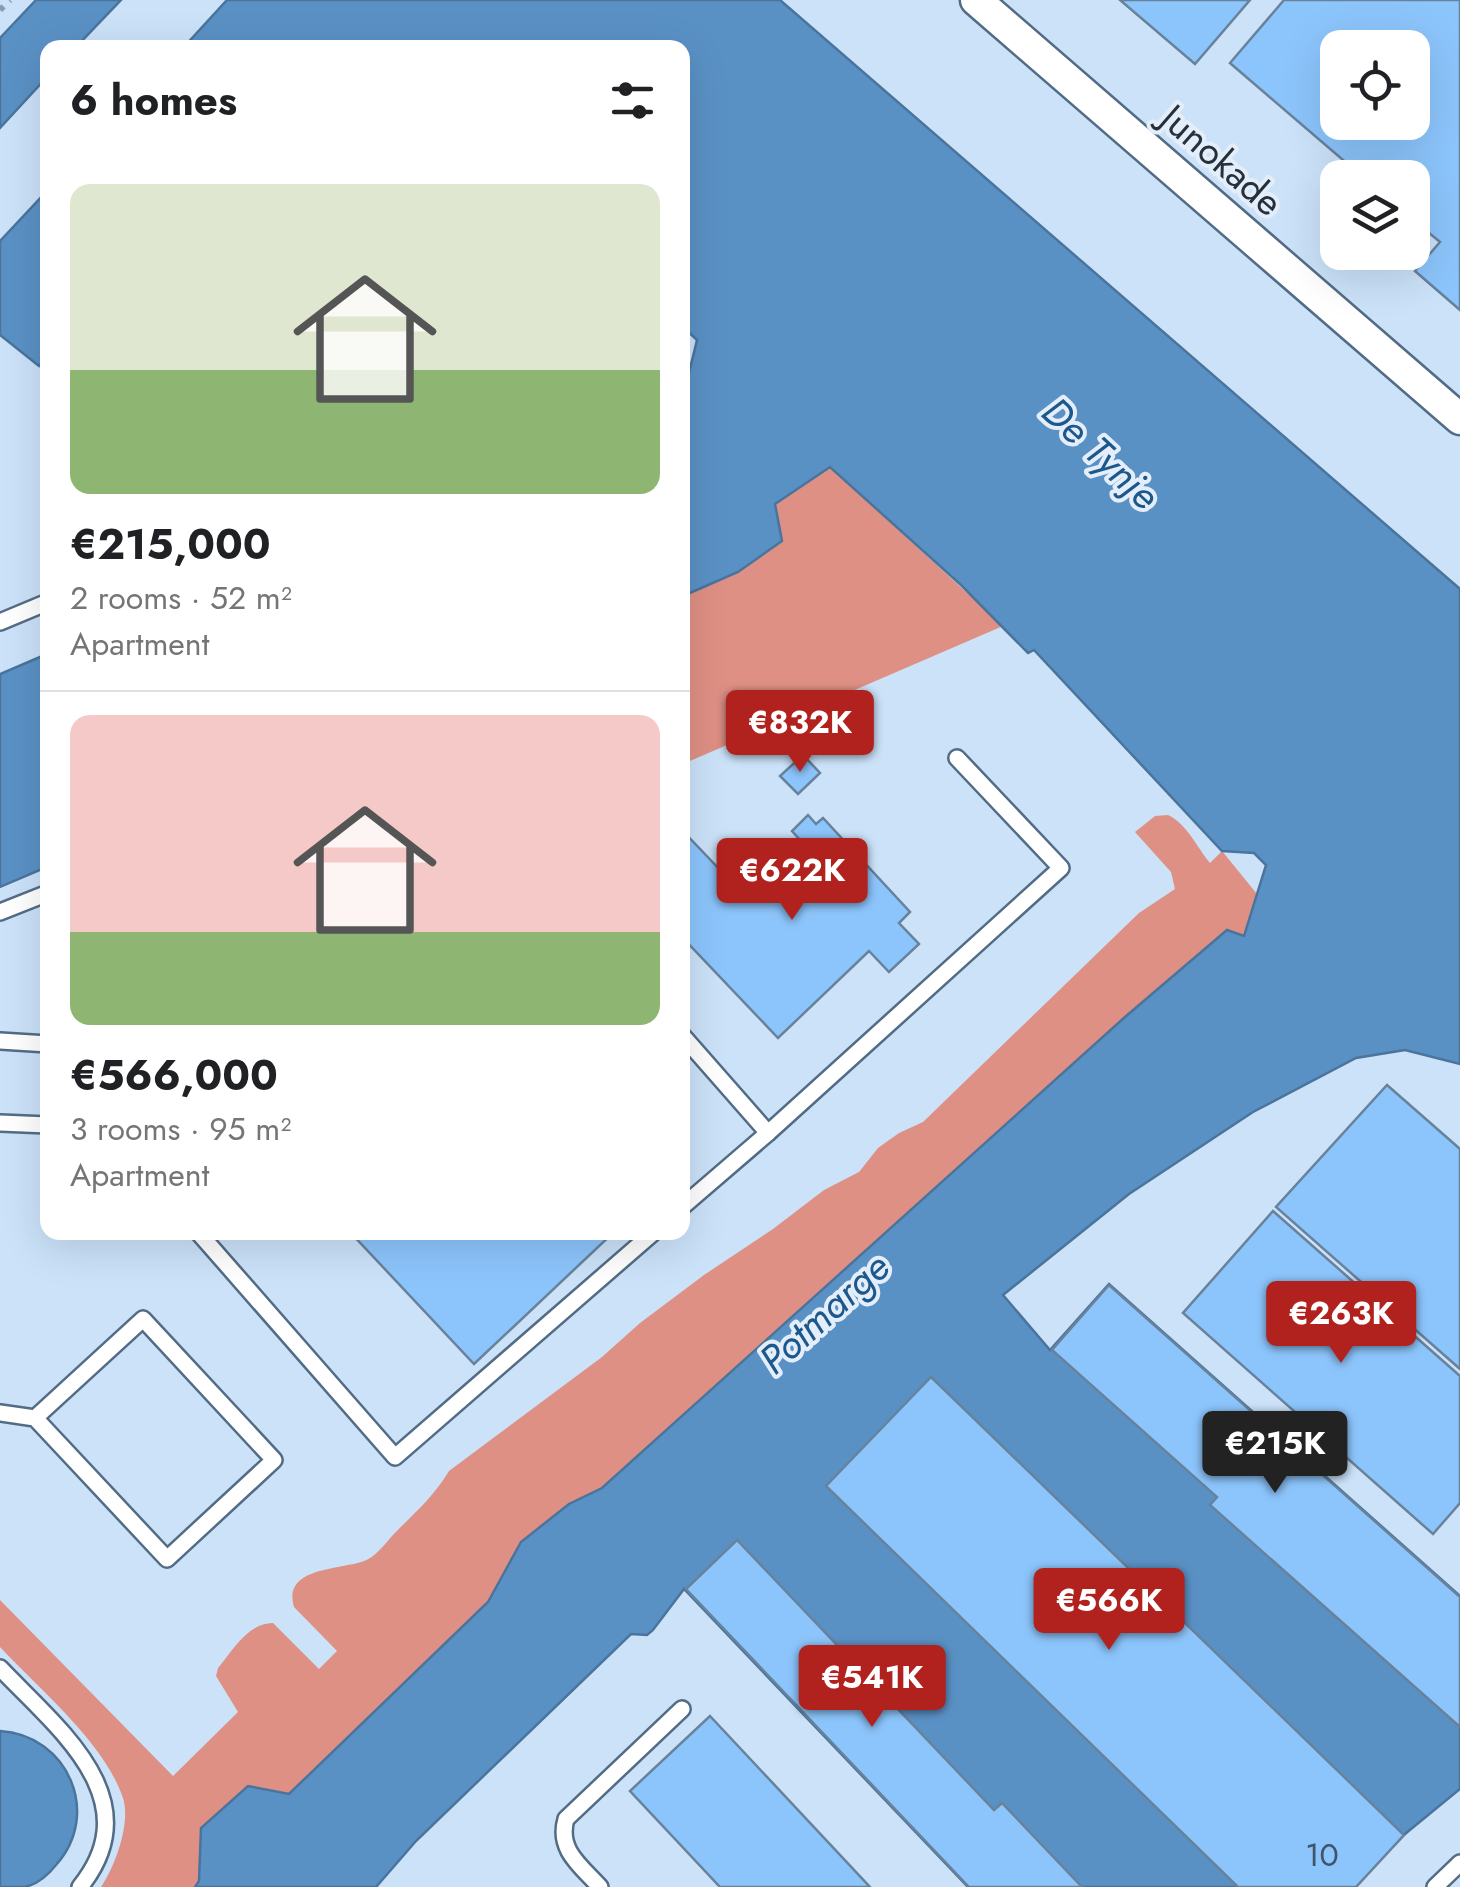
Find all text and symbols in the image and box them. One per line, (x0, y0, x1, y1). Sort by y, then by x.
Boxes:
map controls (1320, 30, 1430, 270)
button: locate (1320, 30, 1430, 140)
text: 6 homes (70, 70, 237, 131)
icon: filters (605, 73, 660, 128)
street label: Junokade (1145, 88, 1295, 229)
button: layers (1320, 160, 1430, 270)
icon: home (275, 249, 455, 429)
water label: De Tynje (1029, 383, 1173, 523)
text: €215,000 (70, 514, 271, 575)
text: 2 rooms · 52 m² (70, 575, 292, 621)
text: Apartment (70, 621, 209, 667)
pin: €832K (730, 690, 870, 775)
text: €832K (748, 699, 852, 745)
icon: home (275, 780, 455, 960)
pin: €622K (722, 838, 862, 923)
text: €622K (739, 847, 845, 893)
text: €566,000 (70, 1045, 278, 1106)
text: 3 rooms · 95 m² (70, 1106, 291, 1152)
text: Apartment (70, 1152, 209, 1198)
water label: Potmarge (746, 1239, 902, 1387)
pin: €263K (1271, 1281, 1411, 1366)
text: €263K (1288, 1290, 1394, 1336)
pin: €215K (1205, 1411, 1345, 1496)
text: €215K (1224, 1420, 1326, 1466)
pin: €566K (1039, 1568, 1179, 1653)
text: €566K (1056, 1577, 1162, 1623)
pin: €541K (802, 1645, 942, 1730)
text: €541K (821, 1654, 923, 1700)
house number: 10 (1305, 1832, 1339, 1878)

